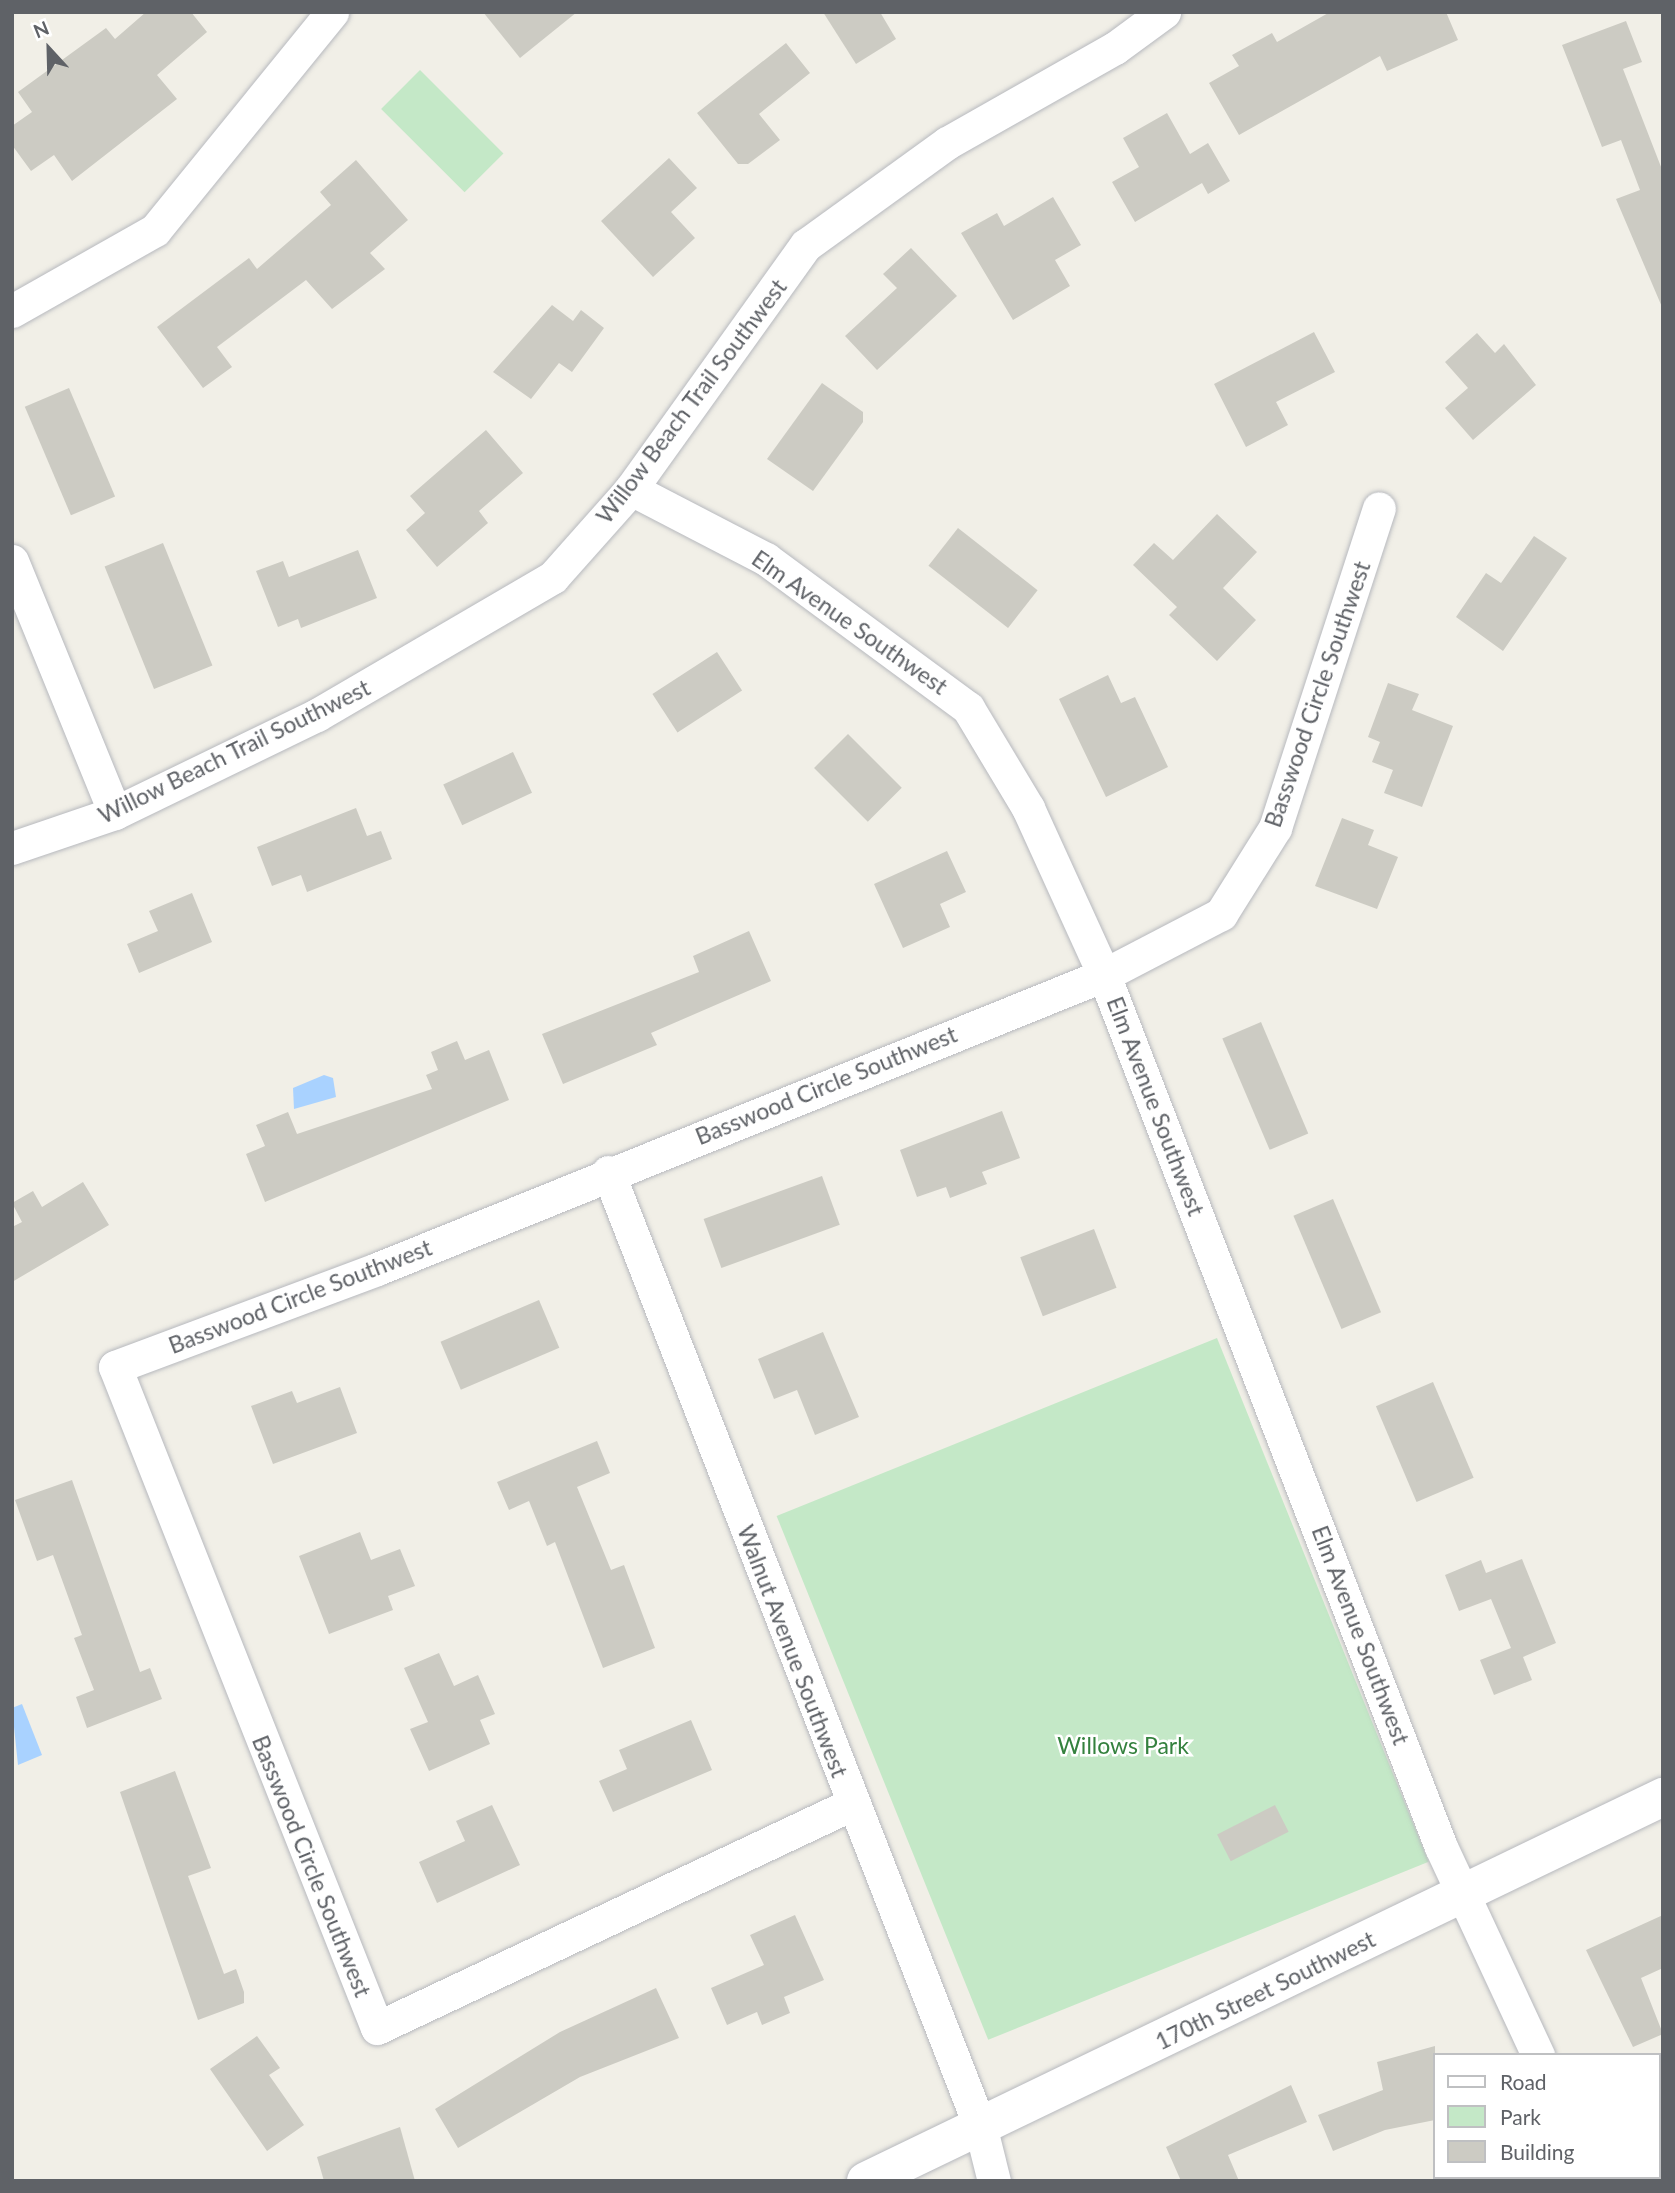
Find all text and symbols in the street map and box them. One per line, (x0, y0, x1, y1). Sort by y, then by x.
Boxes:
north arrow (14, 14, 84, 84)
text: N (30, 16, 52, 42)
street label: Willow Beach Trail Southwest (590, 273, 792, 529)
street label: Elm Avenue Southwest (747, 544, 953, 700)
street label: Basswood Circle Southwest (1258, 557, 1376, 831)
street label: Willow Beach Trail Southwest (93, 673, 375, 829)
street label: Elm Avenue Southwest (1101, 992, 1211, 1220)
street label: Basswood Circle Southwest (691, 1020, 961, 1150)
street label: Basswood Circle Southwest (165, 1233, 435, 1359)
street label: Walnut Avenue Southwest (732, 1521, 854, 1781)
street label: Elm Avenue Southwest (1306, 1521, 1416, 1749)
street label: Basswood Circle Southwest (247, 1731, 377, 2001)
park label: Willows Park (1057, 1731, 1189, 1759)
street label: 170th Street Southwest (1151, 1925, 1379, 2055)
legend (1434, 2053, 1661, 2179)
text: Road (1500, 2069, 1547, 2094)
text: Park (1500, 2104, 1541, 2129)
text: Building (1500, 2139, 1575, 2164)

